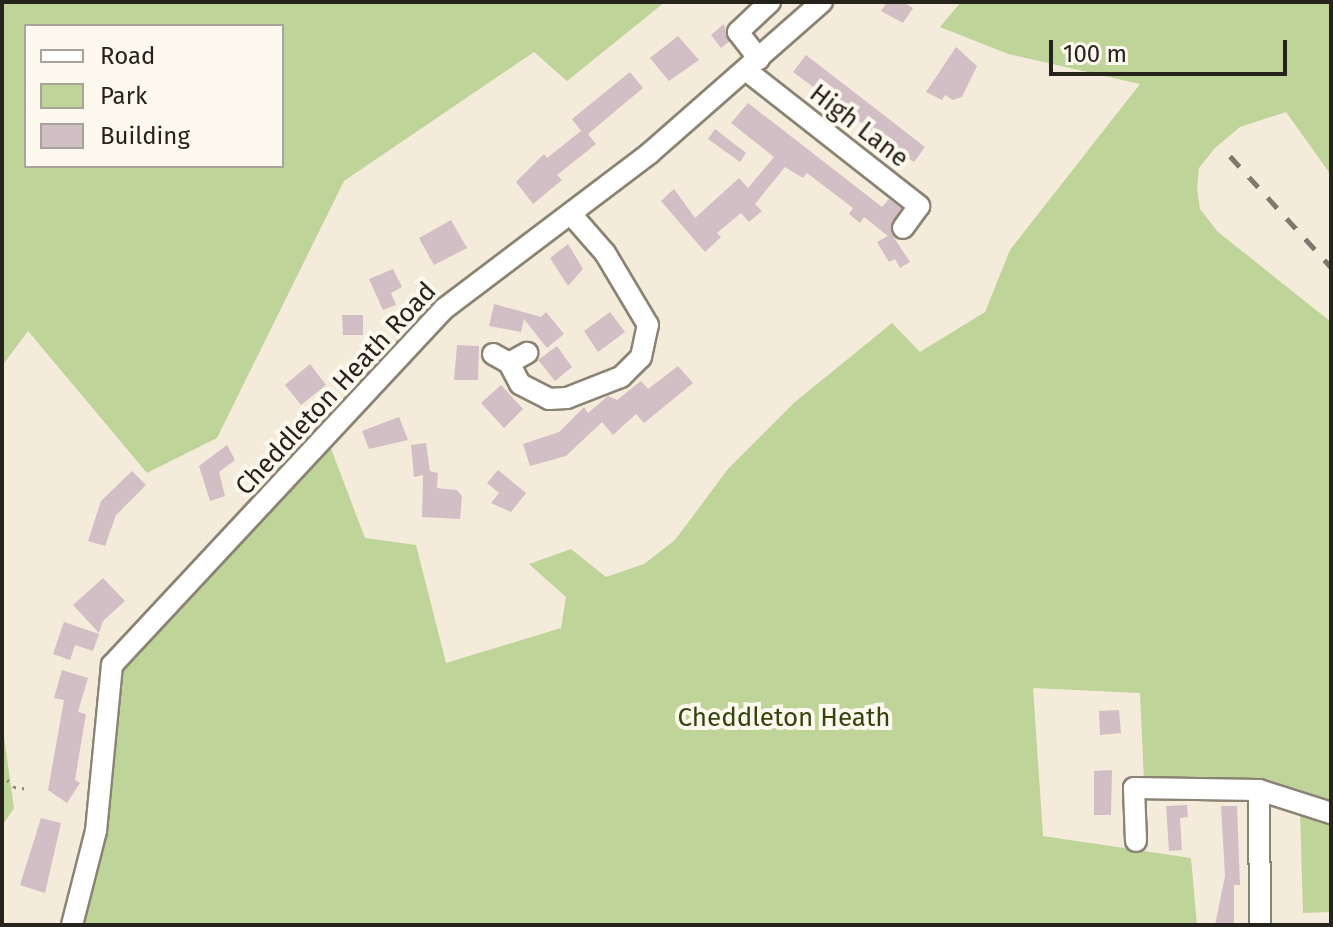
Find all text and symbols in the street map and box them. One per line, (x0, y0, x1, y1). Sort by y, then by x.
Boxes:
legend (24, 24, 284, 168)
scale bar (1053, 24, 1291, 74)
text: 100 m (1063, 40, 1127, 68)
text: Road (100, 42, 155, 70)
street label: High Lane (803, 78, 915, 174)
text: Park (100, 82, 147, 110)
text: Building (100, 122, 190, 150)
street label: Cheddleton Heath Road (229, 276, 443, 502)
park label: Cheddleton Heath (677, 702, 891, 734)

